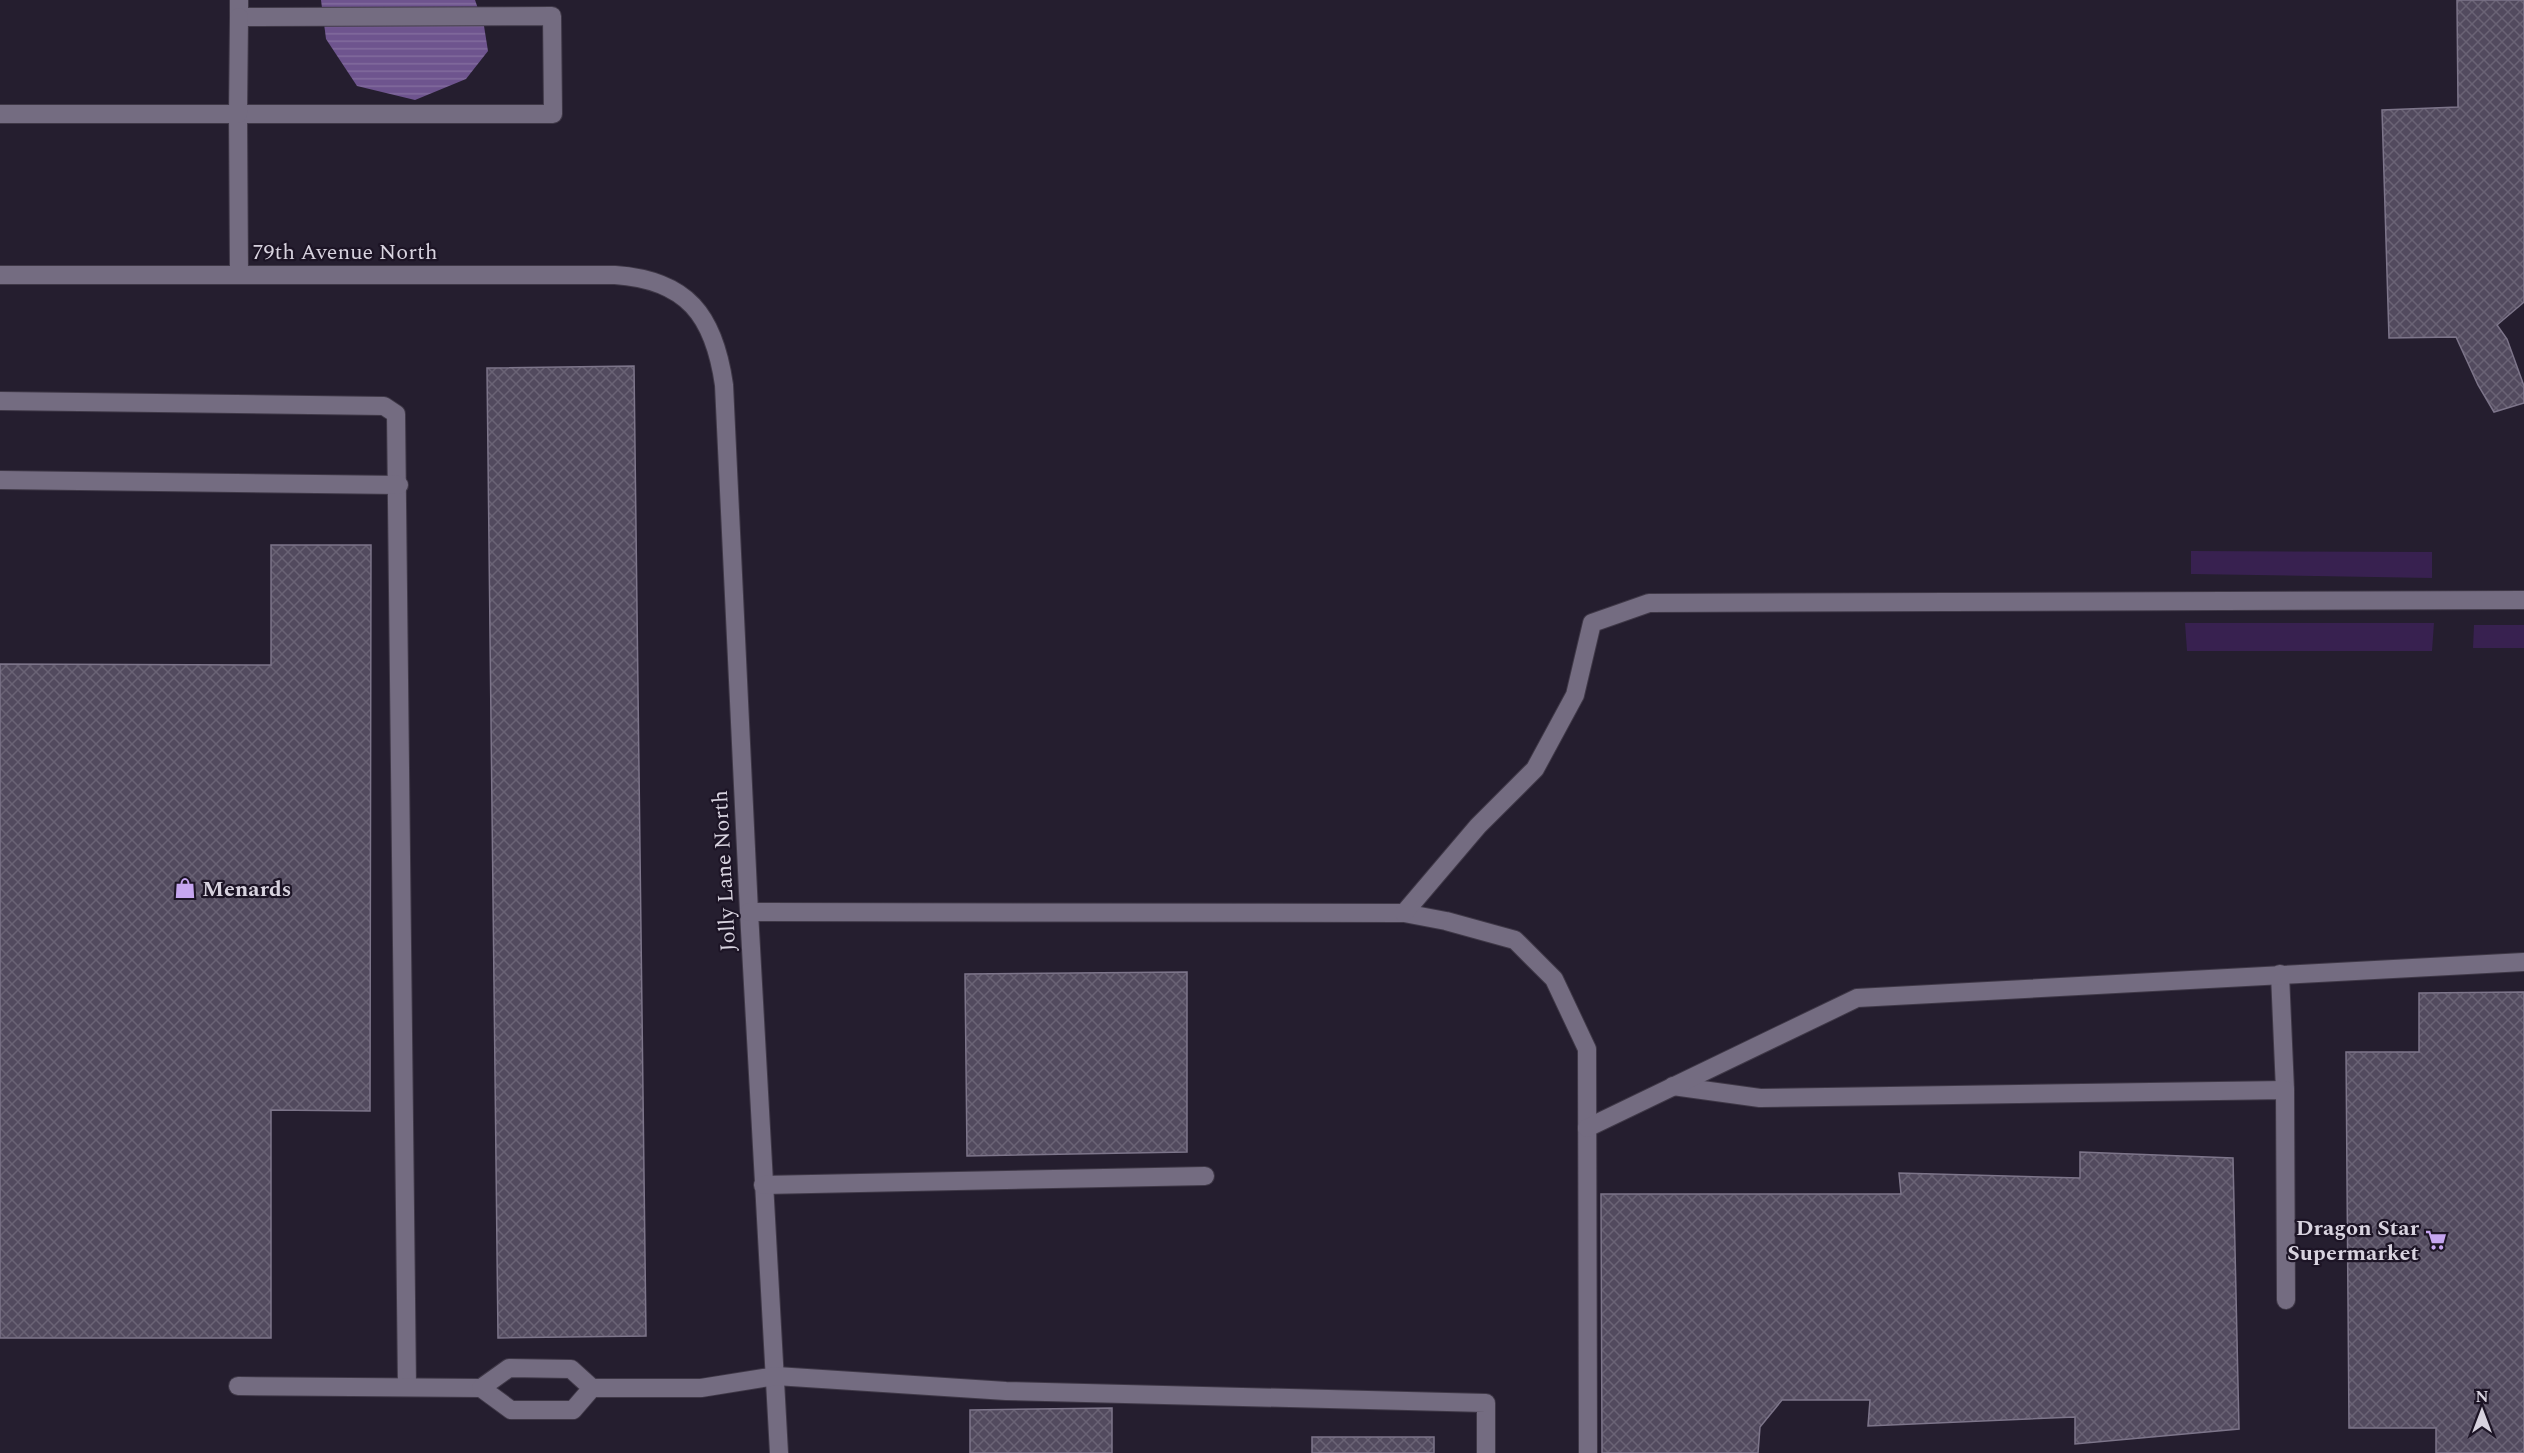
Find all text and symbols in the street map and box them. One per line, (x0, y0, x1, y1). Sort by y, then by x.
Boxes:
street label: 79th Avenue North (253, 236, 438, 269)
street label: Jolly Lane North (704, 789, 745, 952)
place label: Menards (202, 873, 291, 906)
shop icon: Menards (173, 876, 197, 900)
place label: Dragon Star Supermarket (2287, 1212, 2420, 1270)
supermarket icon: Dragon Star Supermarket (2424, 1228, 2448, 1252)
north arrow (2452, 1381, 2512, 1441)
text: N (2475, 1385, 2489, 1409)

